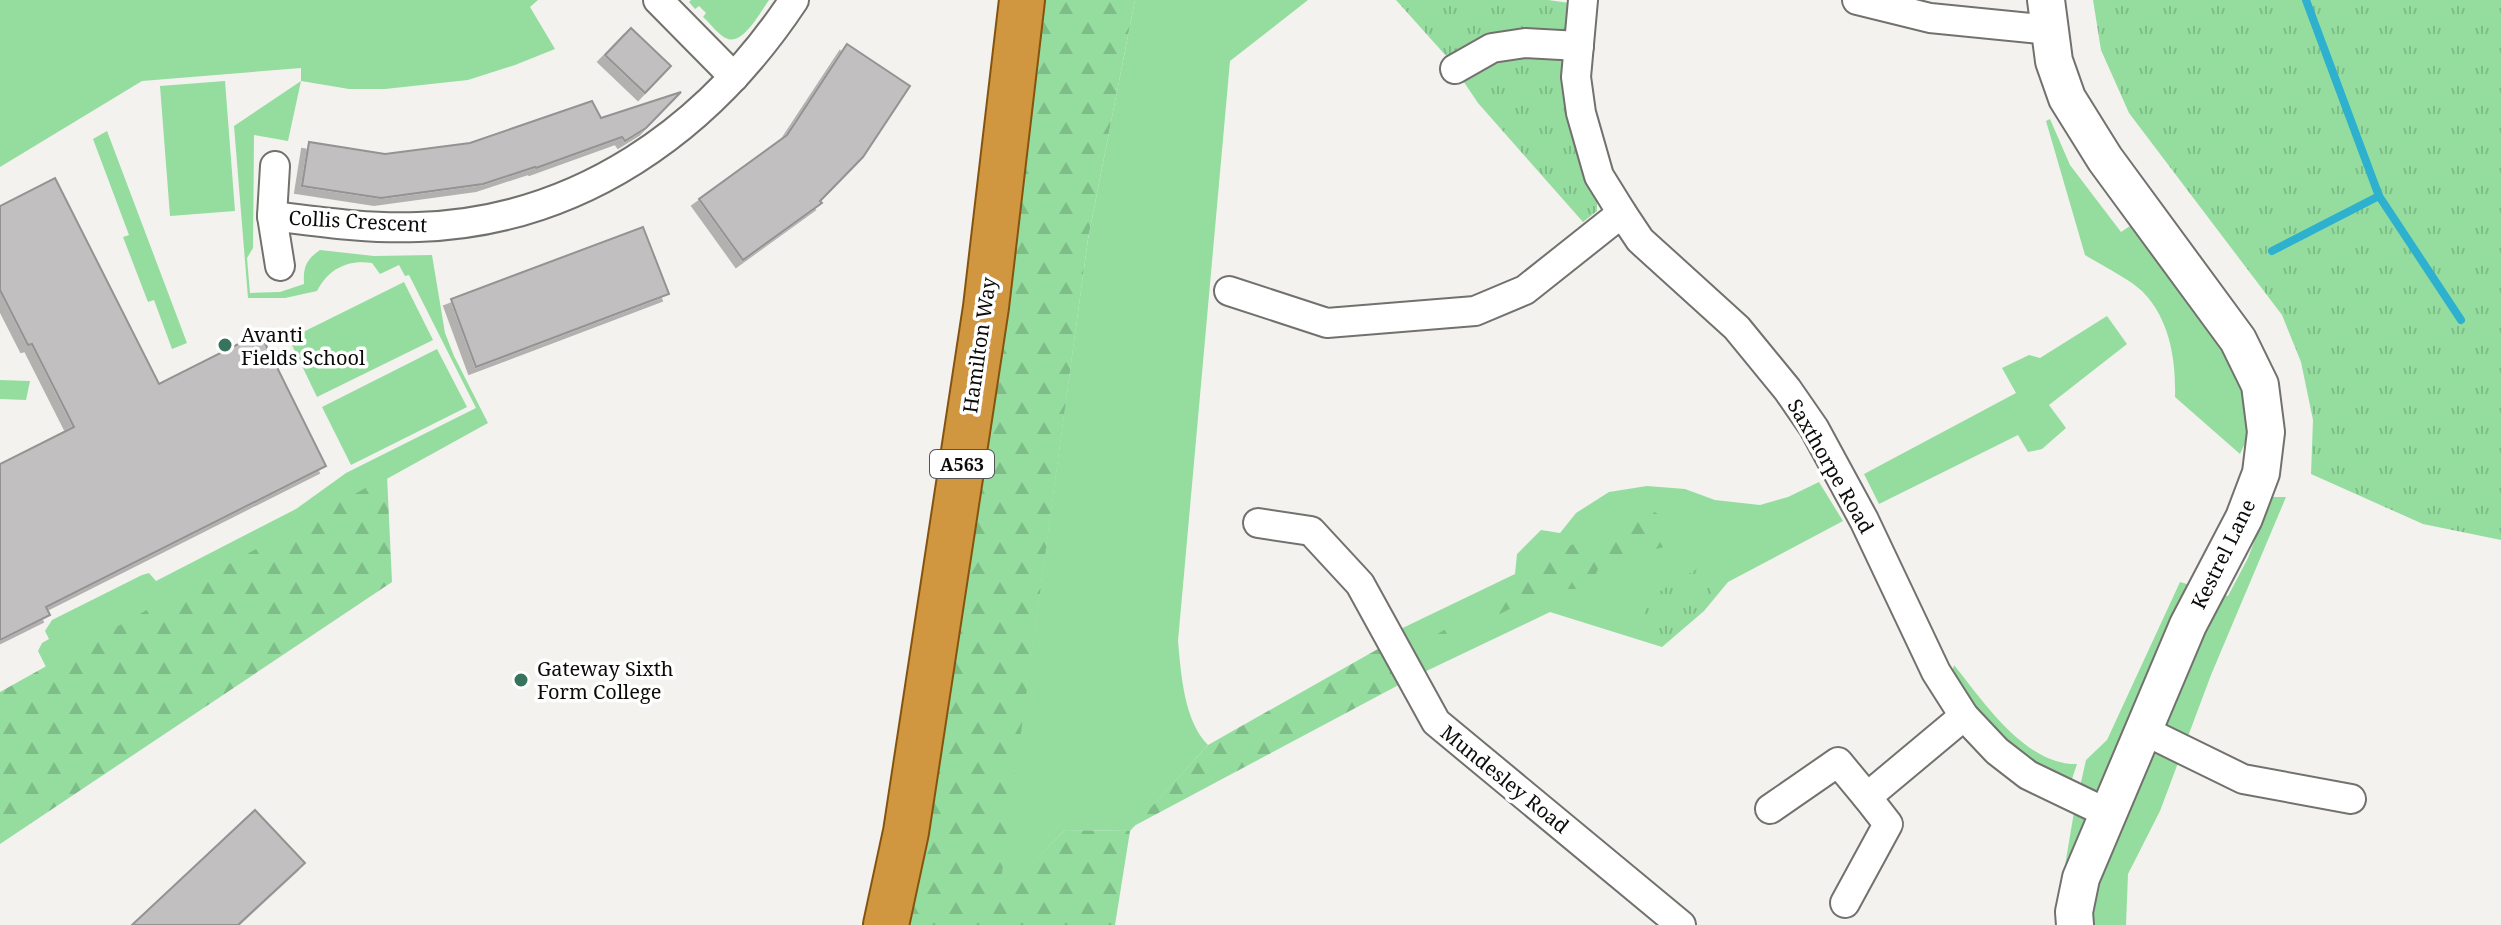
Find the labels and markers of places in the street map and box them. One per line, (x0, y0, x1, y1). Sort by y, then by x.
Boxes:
place label: Avanti Fields School (241, 321, 365, 371)
marker: Avanti Fields School (216, 336, 234, 354)
place label: Gateway Sixth Form College (537, 655, 674, 705)
marker: Gateway Sixth Form College (512, 671, 530, 689)

